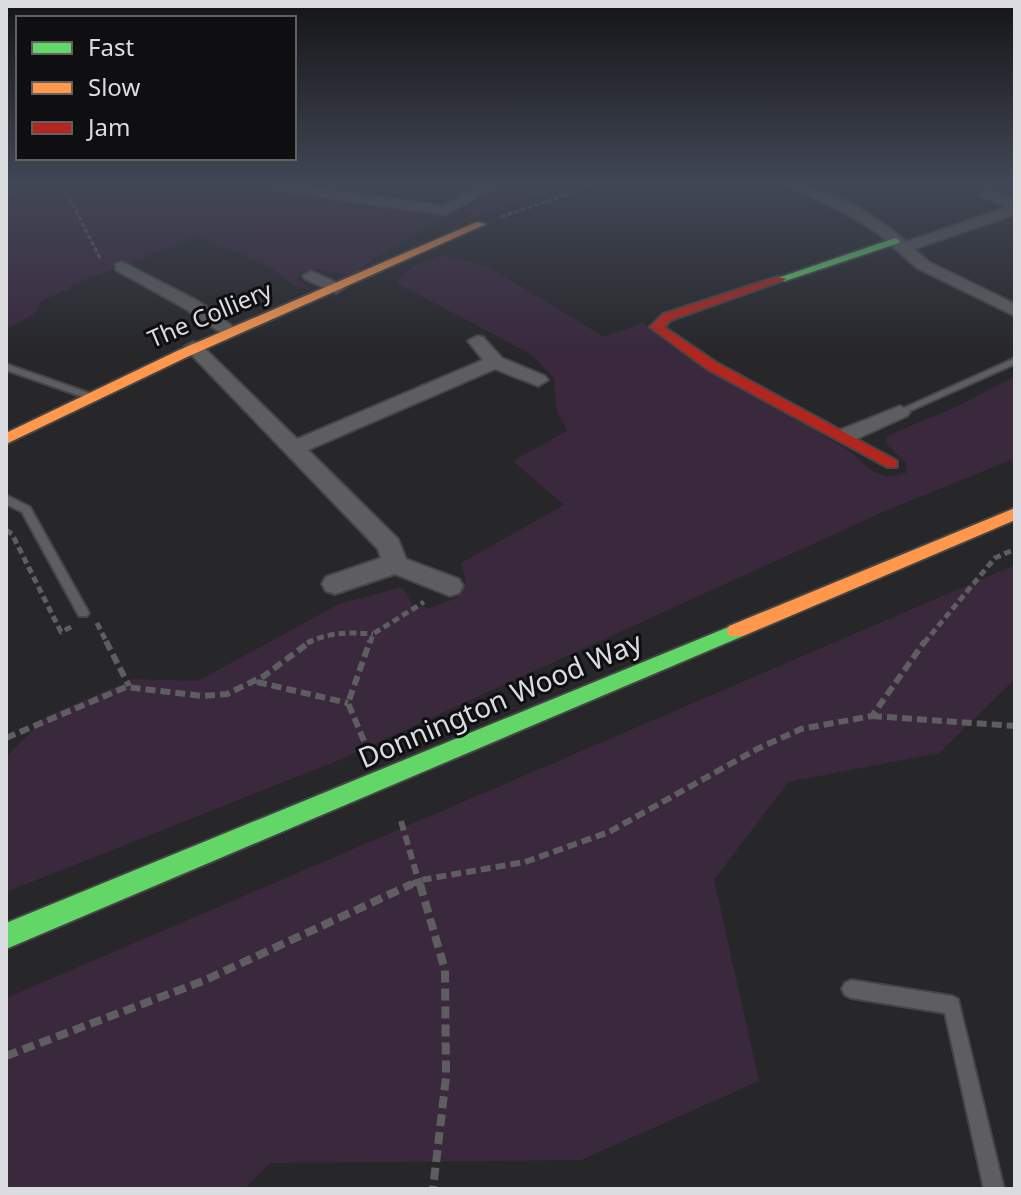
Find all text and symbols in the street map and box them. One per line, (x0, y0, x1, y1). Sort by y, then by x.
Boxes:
legend (16, 16, 296, 160)
text: Fast (88, 30, 134, 63)
text: Slow (88, 70, 140, 103)
text: Jam (86, 110, 130, 143)
street label: The Colliery (142, 272, 277, 355)
street label: Donnington Wood Way (352, 622, 648, 776)

